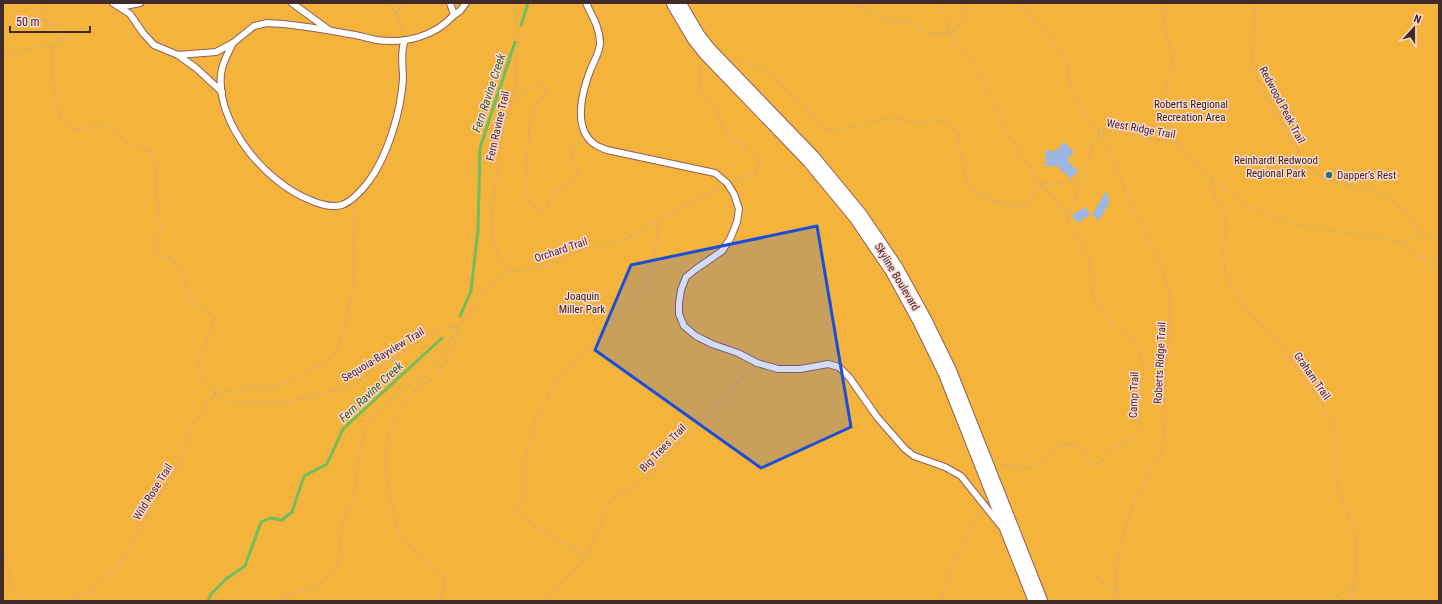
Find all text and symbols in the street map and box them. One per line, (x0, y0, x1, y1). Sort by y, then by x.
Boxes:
scale bar (10, 8, 90, 34)
north arrow (1394, 8, 1434, 48)
text: N (1412, 12, 1423, 26)
text: 50 m (16, 15, 40, 29)
water label: Fern Ravine Creek (470, 51, 509, 134)
street label: Redwood Peak Trail (1256, 64, 1308, 146)
street label: Fern Ravine Trail (484, 90, 512, 162)
park label: Roberts Regional Recreation Area (1154, 98, 1228, 124)
street label: West Ridge Trail (1106, 117, 1176, 141)
park label: Reinhardt Redwood Regional Park (1234, 154, 1318, 180)
place label: Dapper’s Rest (1337, 169, 1396, 182)
marker: Dapper’s Rest (1324, 170, 1334, 180)
street label: Orchard Trail (533, 235, 589, 265)
street label: Skyline Boulevard (872, 241, 922, 313)
park label: Joaquin Miller Park (559, 290, 605, 316)
street label: Roberts Ridge Trail (1151, 322, 1169, 404)
street label: Sequoia-Bayview Trail (339, 325, 427, 385)
street label: Graham Trail (1291, 350, 1333, 402)
water label: Fern Ravine Creek (336, 358, 406, 425)
street label: Camp Trail (1127, 372, 1141, 418)
street label: Big Trees Trail (637, 421, 689, 475)
street label: Wild Rose Trail (131, 461, 175, 523)

